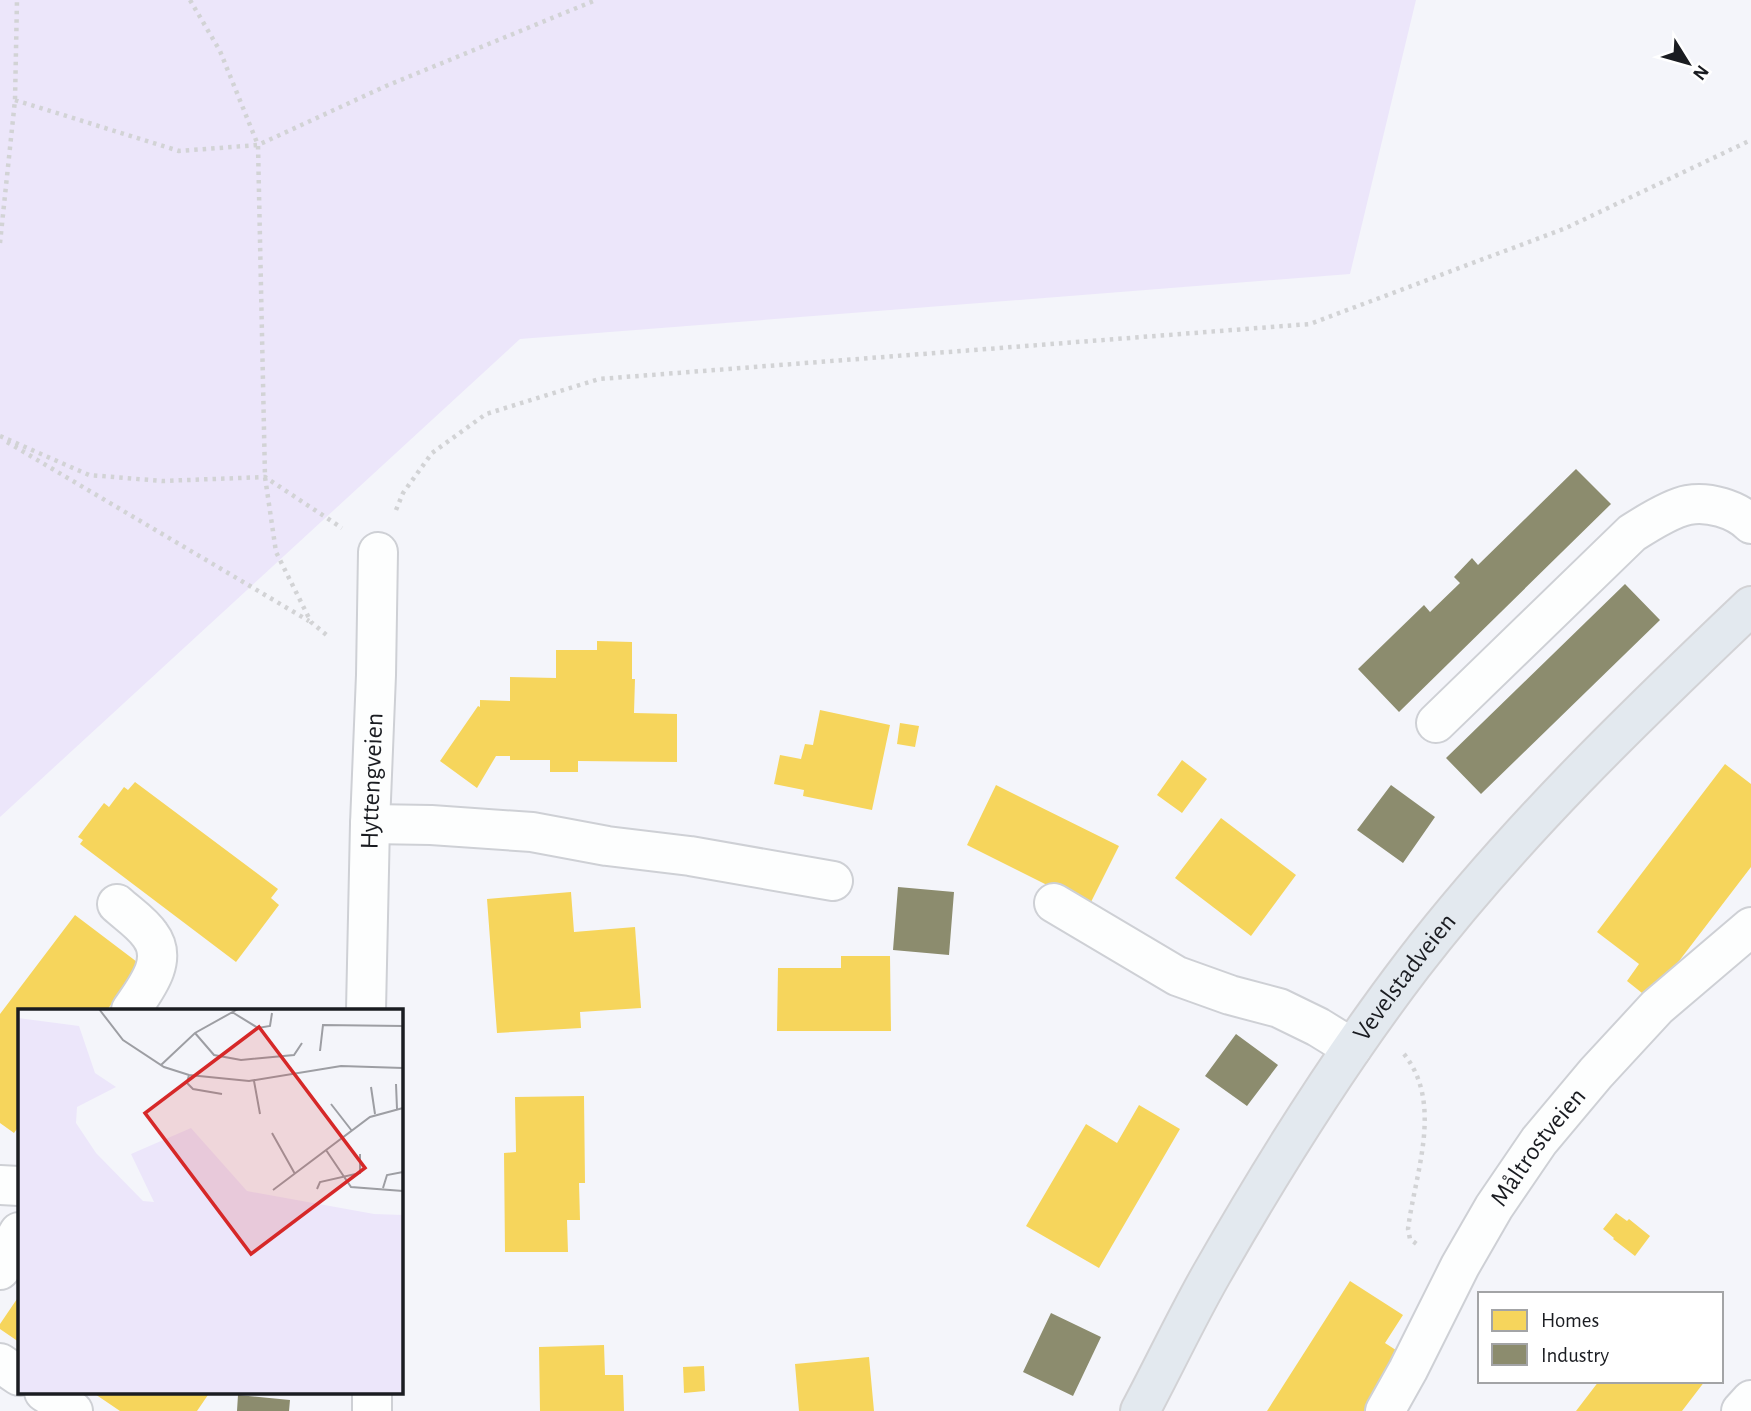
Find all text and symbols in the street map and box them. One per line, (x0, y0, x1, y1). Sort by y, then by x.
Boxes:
north arrow (1653, 28, 1723, 98)
text: N (1689, 61, 1712, 83)
street label: Hyttengveien (356, 712, 387, 850)
street label: Vevelstadveien (1348, 908, 1461, 1046)
inset map (18, 1009, 402, 1394)
street label: Måltrostveien (1486, 1083, 1591, 1211)
legend (1478, 1292, 1723, 1383)
text: Homes (1541, 1310, 1599, 1331)
text: Industry (1541, 1345, 1609, 1366)

